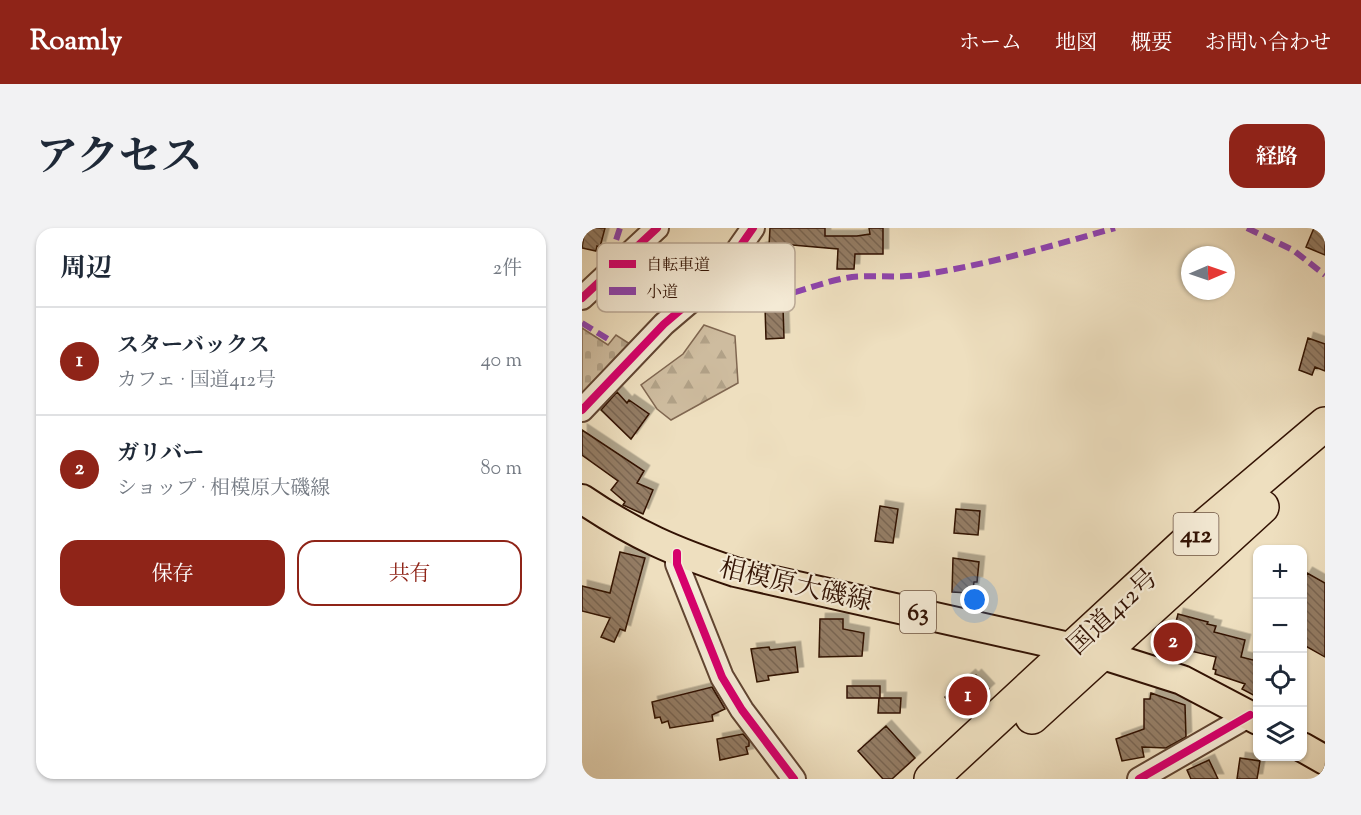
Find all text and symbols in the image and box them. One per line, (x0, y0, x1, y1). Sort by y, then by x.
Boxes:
text: Roamly (30, 22, 122, 62)
text: ホーム (959, 29, 1022, 59)
text: 地図 (1055, 29, 1097, 59)
text: 概要 (1130, 29, 1172, 59)
text: お問い合わせ (1205, 29, 1331, 59)
button: 経路 (1229, 124, 1325, 188)
text: アクセス (36, 130, 203, 190)
legend (597, 243, 795, 312)
north arrow (1181, 246, 1235, 300)
text: 周辺 (60, 251, 112, 288)
text: 2件 (493, 255, 522, 284)
text: 自転車道 (646, 255, 710, 278)
text: 小道 (646, 282, 678, 305)
text: スターバックス (117, 331, 270, 363)
text: 1 (76, 347, 83, 376)
text: 40 m (481, 347, 522, 376)
text: カフェ · 国道412号 (117, 367, 276, 396)
text: ガリバー (117, 439, 204, 471)
text: 2 (75, 455, 84, 484)
text: 80 m (481, 455, 522, 484)
text: ショップ · 相模原大磯線 (117, 475, 330, 504)
road number: 412 (1174, 513, 1218, 555)
button: 保存 (60, 540, 285, 606)
button: 共有 (297, 540, 522, 606)
map controls (1253, 545, 1307, 761)
button: + (1253, 545, 1307, 599)
street label: 相模原大磯線 (715, 551, 876, 622)
street label: 国道412号 (1060, 561, 1167, 665)
your location (960, 585, 989, 614)
road number: 63 (900, 591, 936, 633)
button: − (1253, 599, 1307, 653)
pin: 2 (1154, 620, 1192, 664)
button: locate (1253, 653, 1307, 707)
pin: 1 (948, 674, 988, 718)
button: layers (1253, 707, 1307, 761)

